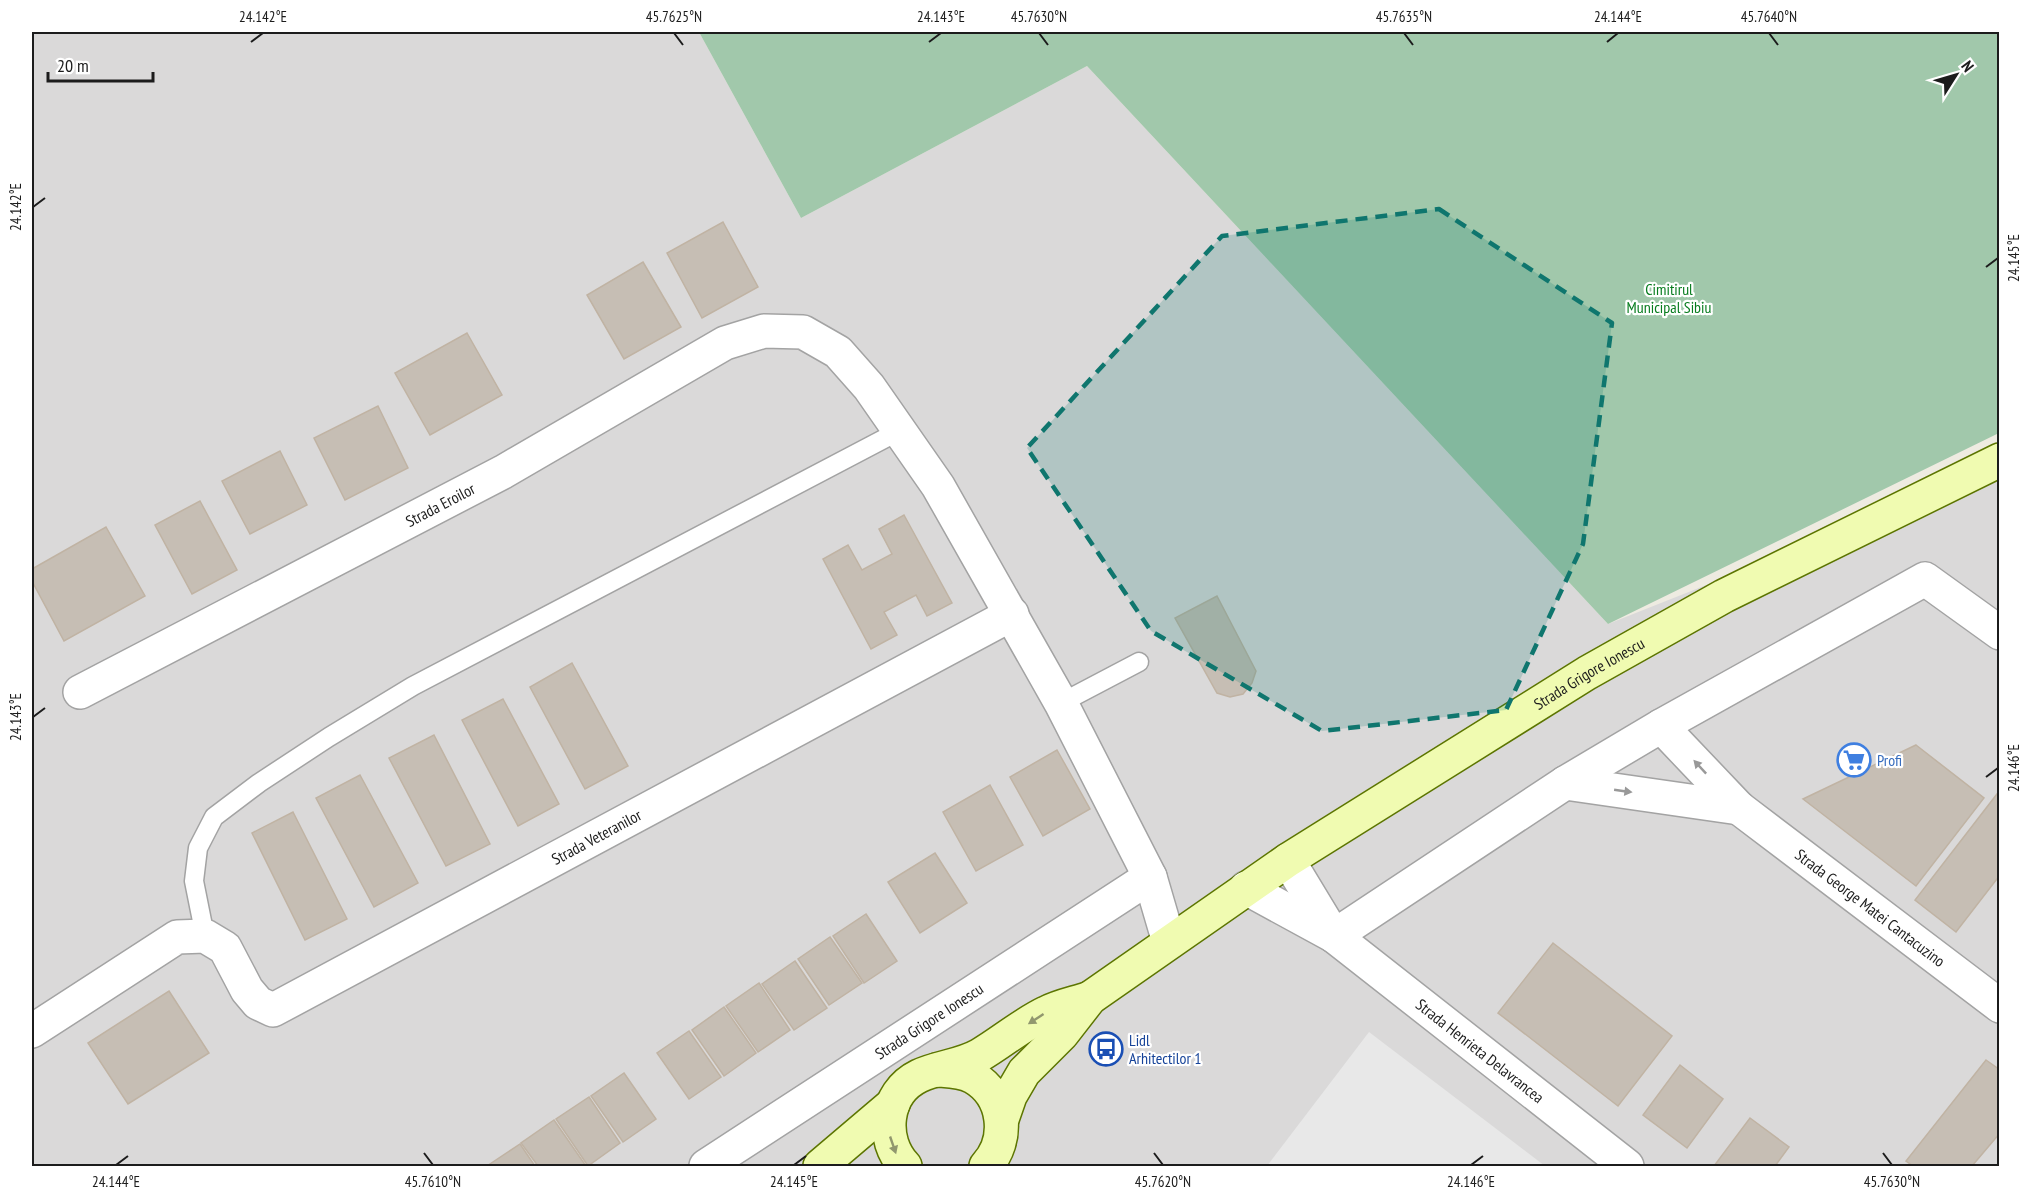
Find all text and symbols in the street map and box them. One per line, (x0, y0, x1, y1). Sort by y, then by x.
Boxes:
text: 24.142°E (239, 7, 287, 26)
text: 45.7625°N (646, 7, 702, 26)
text: 24.143°E (917, 7, 965, 26)
text: 45.7630°N (1011, 7, 1067, 26)
text: 45.7635°N (1376, 7, 1432, 26)
text: 24.144°E (1594, 7, 1642, 26)
text: 45.7640°N (1741, 7, 1797, 26)
scale bar (48, 45, 153, 83)
north arrow (1926, 45, 1986, 105)
text: 20 m (57, 54, 89, 77)
text: N (1957, 57, 1979, 75)
text: 24.142°E (6, 183, 25, 231)
text: 24.145°E (2004, 234, 2023, 282)
park label: Cimitirul Municipal Sibiu (1627, 279, 1712, 317)
street label: Strada Eroilor (402, 478, 479, 531)
street label: Strada Grigore Ionescu (1530, 633, 1648, 714)
text: 24.143°E (6, 693, 25, 741)
supermarket icon: Profi (1836, 742, 1872, 778)
text: 24.146°E (2004, 744, 2023, 792)
place label: Profi (1877, 750, 1902, 770)
one-way arrow (1694, 760, 1707, 775)
one-way arrow (1613, 787, 1632, 796)
street label: Strada Veteranilor (548, 804, 645, 869)
street label: Strada George Matei Cantacuzino (1791, 844, 1949, 971)
street label: Strada Grigore Ionescu (871, 978, 987, 1063)
street label: Strada Henrieta Delavrancea (1412, 994, 1548, 1107)
one-way arrow (1028, 1013, 1044, 1024)
place label: Lidl Arhitectilor 1 (1129, 1030, 1201, 1068)
bus stop icon: Lidl Arhitectilor 1 (1088, 1031, 1124, 1067)
one-way arrow (888, 1137, 898, 1155)
text: 24.144°E (92, 1172, 140, 1191)
text: 45.7610°N (405, 1172, 461, 1191)
text: 24.145°E (770, 1172, 818, 1191)
text: 45.7620°N (1135, 1172, 1191, 1191)
text: 24.146°E (1447, 1172, 1495, 1191)
text: 45.7630°N (1864, 1172, 1920, 1191)

